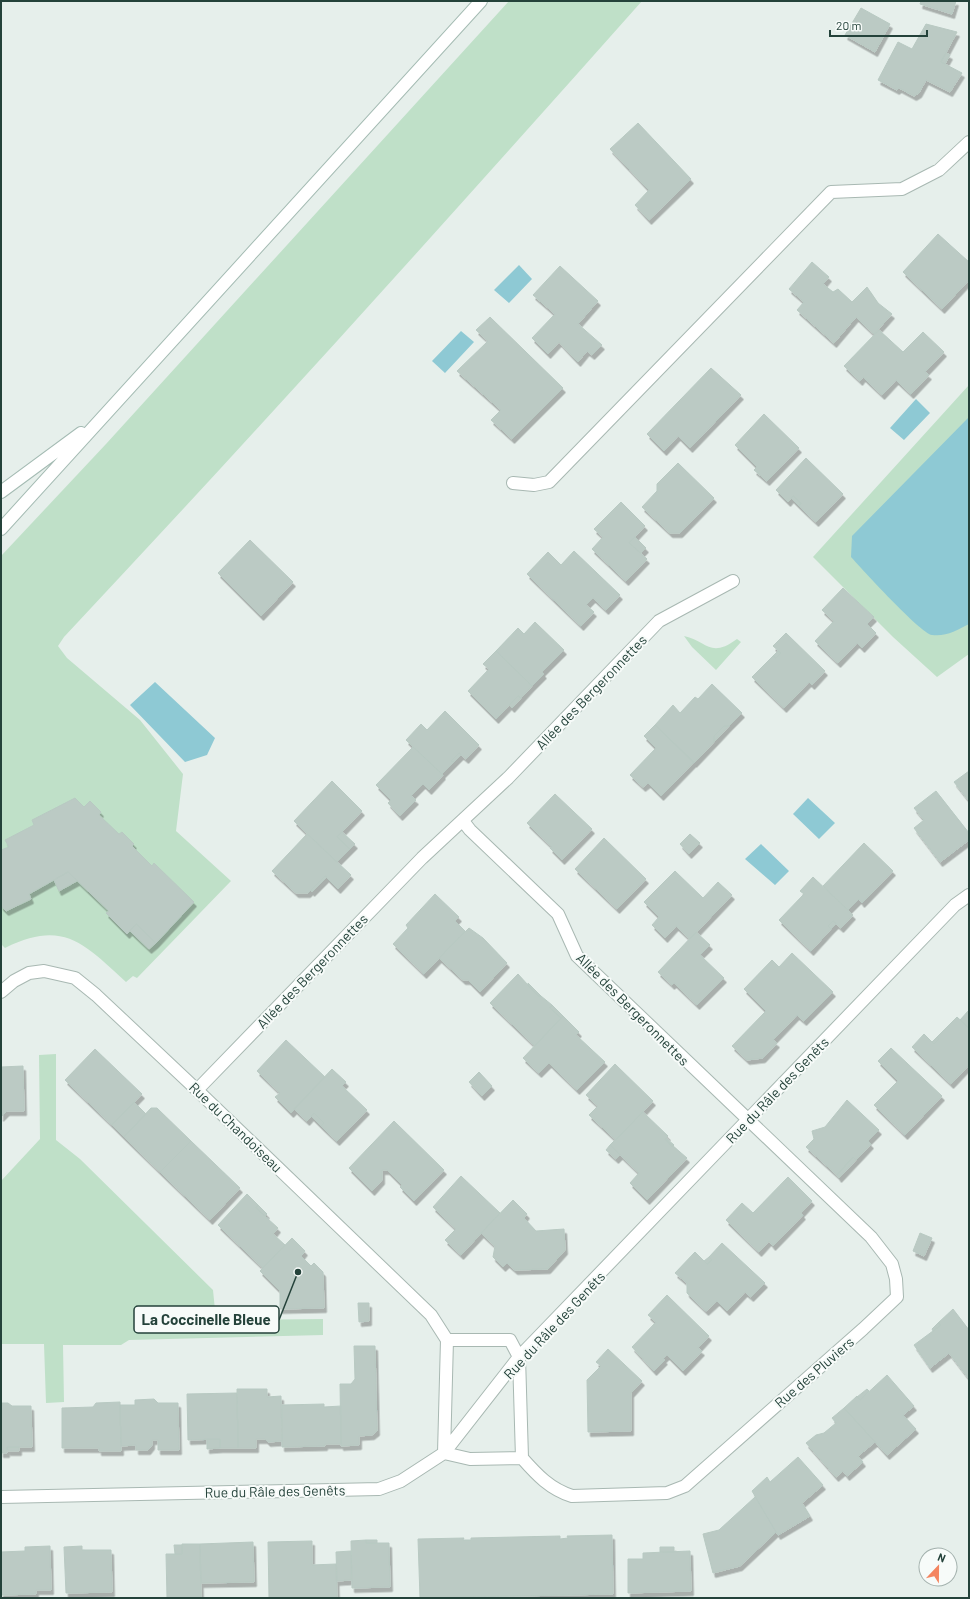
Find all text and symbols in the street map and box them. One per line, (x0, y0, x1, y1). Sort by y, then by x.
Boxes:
scale bar (830, 12, 927, 38)
text: 20 m (836, 18, 862, 32)
street label: Allée des Bergeronnettes (532, 631, 650, 753)
street label: Allée des Bergeronnettes (253, 910, 371, 1032)
street label: Allée des Bergeronnettes (573, 949, 693, 1069)
street label: Rue du Râle des Genêts (722, 1033, 832, 1147)
street label: Rue du Chandoiseau (186, 1078, 286, 1176)
street label: Rue du Râle des Genêts (500, 1268, 608, 1382)
callout: La Coccinelle Bleue (134, 1306, 279, 1333)
text: La Coccinelle Bleue (141, 1310, 271, 1328)
street label: Rue des Pluviers (771, 1333, 857, 1411)
street label: Rue du Râle des Genêts (205, 1481, 346, 1501)
north arrow (918, 1547, 958, 1587)
text: N (936, 1550, 948, 1565)

